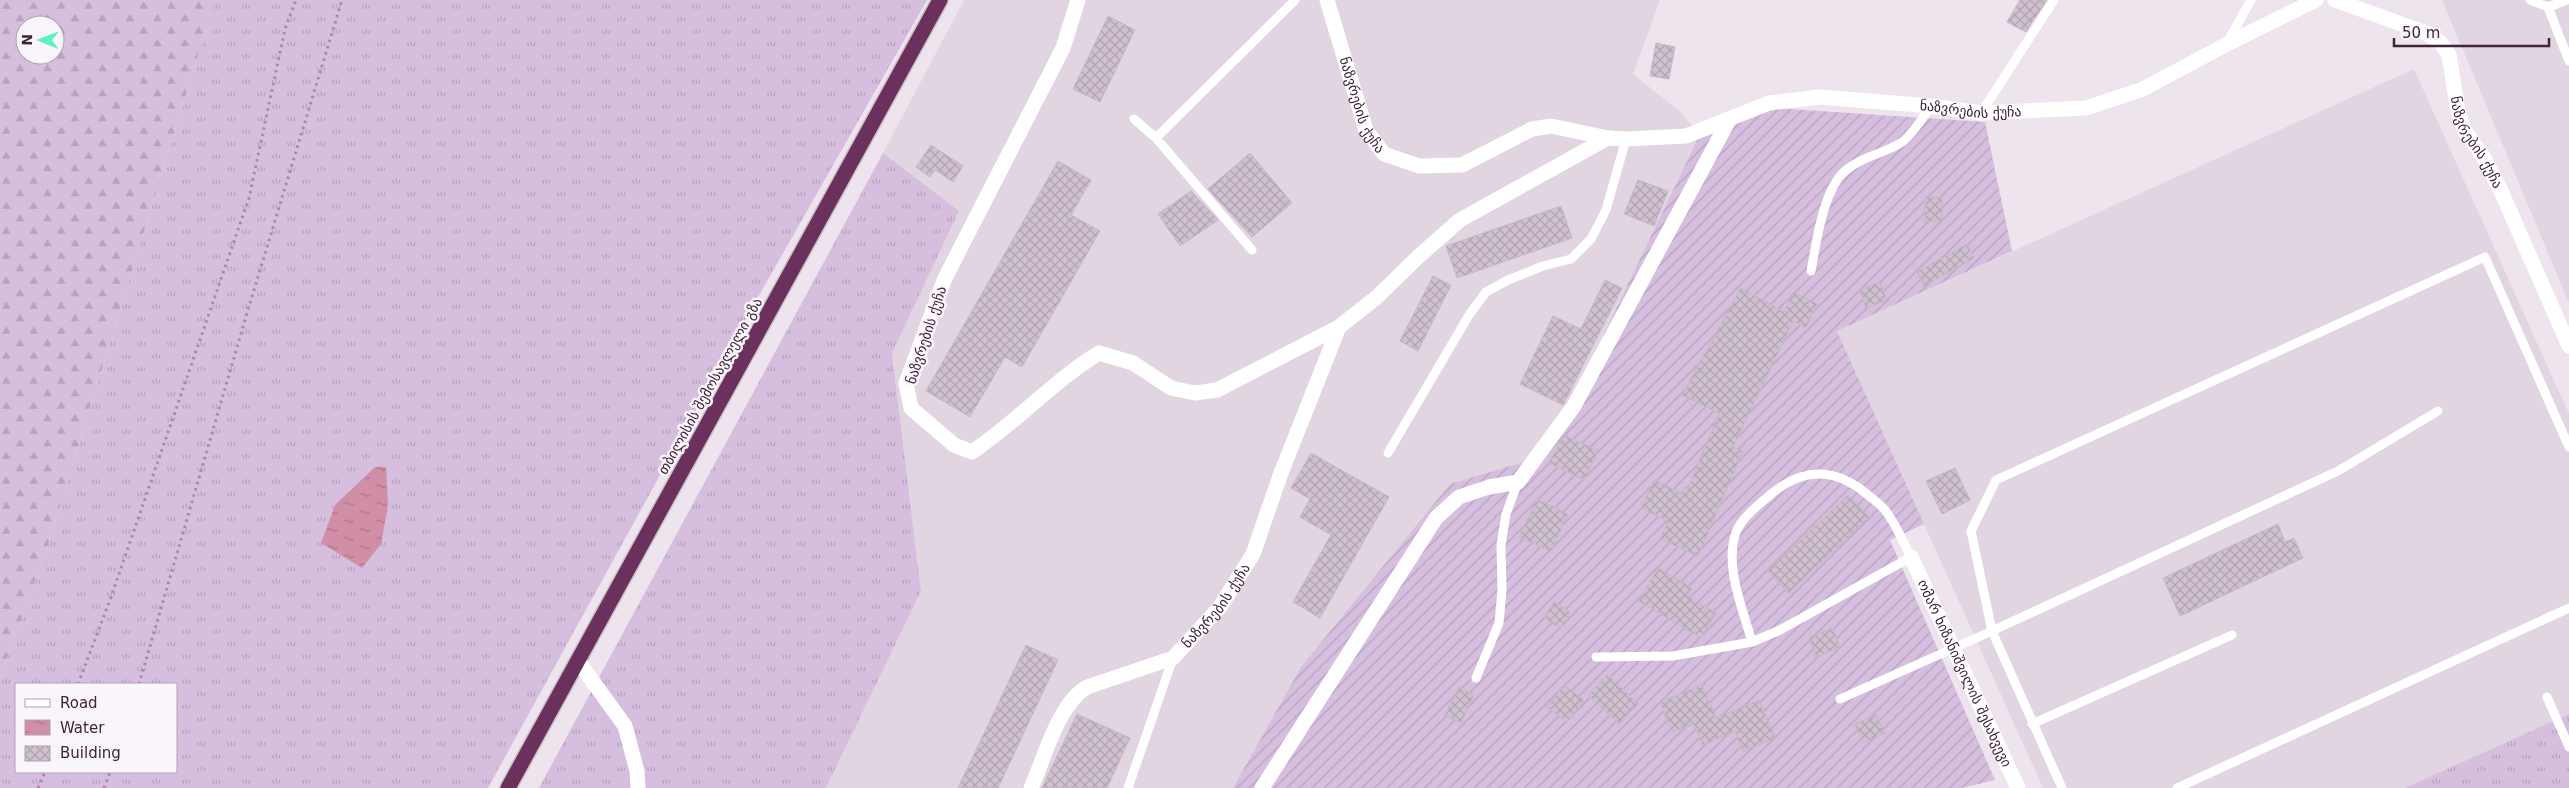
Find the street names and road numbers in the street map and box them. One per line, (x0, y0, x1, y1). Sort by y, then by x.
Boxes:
street label: ნაზვრების ქუჩა (1337, 55, 1388, 156)
street label: ნაზვრების ქუჩა (2448, 95, 2506, 191)
street label: ნაზვრების ქუჩა (1919, 97, 2022, 121)
street label: ნაზვრების ქუჩა (903, 284, 949, 386)
street label: თბილისის შემოსავლელი გზა (655, 295, 765, 477)
street label: ნაზვრების ქუჩა (1179, 561, 1253, 651)
street label: ომარ ხიზანიშვილის შესახვევი (1914, 577, 2015, 769)

